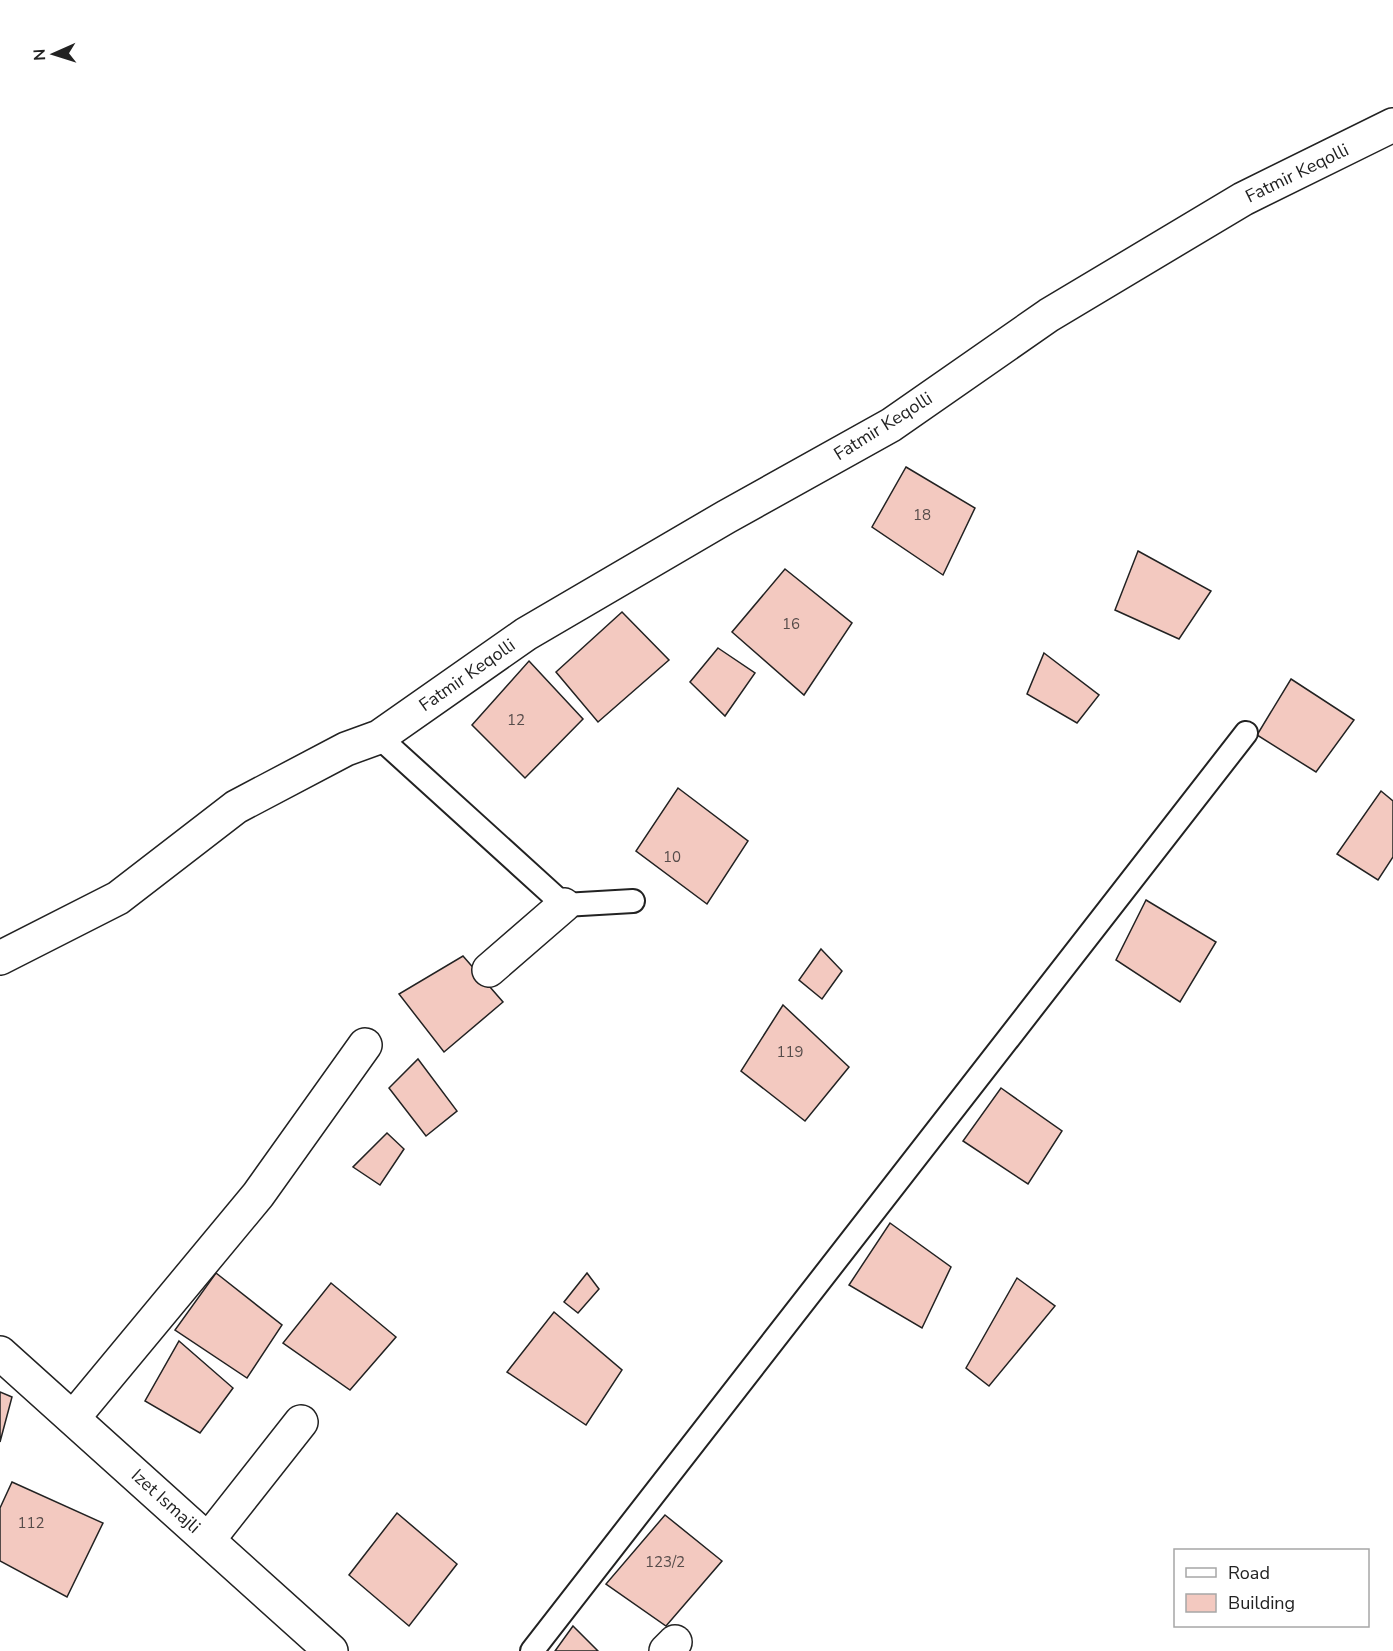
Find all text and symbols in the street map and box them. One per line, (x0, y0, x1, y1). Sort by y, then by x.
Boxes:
north arrow (24, 24, 84, 84)
text: N (29, 48, 51, 61)
street label: Fatmir Keqolli (1241, 138, 1353, 208)
street label: Fatmir Keqolli (829, 386, 937, 466)
house number: 18 (913, 505, 931, 525)
house number: 16 (782, 614, 800, 634)
street label: Fatmir Keqolli (414, 633, 520, 717)
house number: 12 (507, 710, 525, 730)
house number: 10 (663, 847, 681, 867)
house number: 119 (776, 1042, 804, 1062)
street label: Izet Ismajli (126, 1464, 206, 1538)
house number: 112 (17, 1513, 45, 1533)
legend (1174, 1549, 1369, 1627)
house number: 123/2 (645, 1552, 685, 1572)
text: Road (1228, 1561, 1270, 1585)
text: Building (1228, 1591, 1295, 1615)

